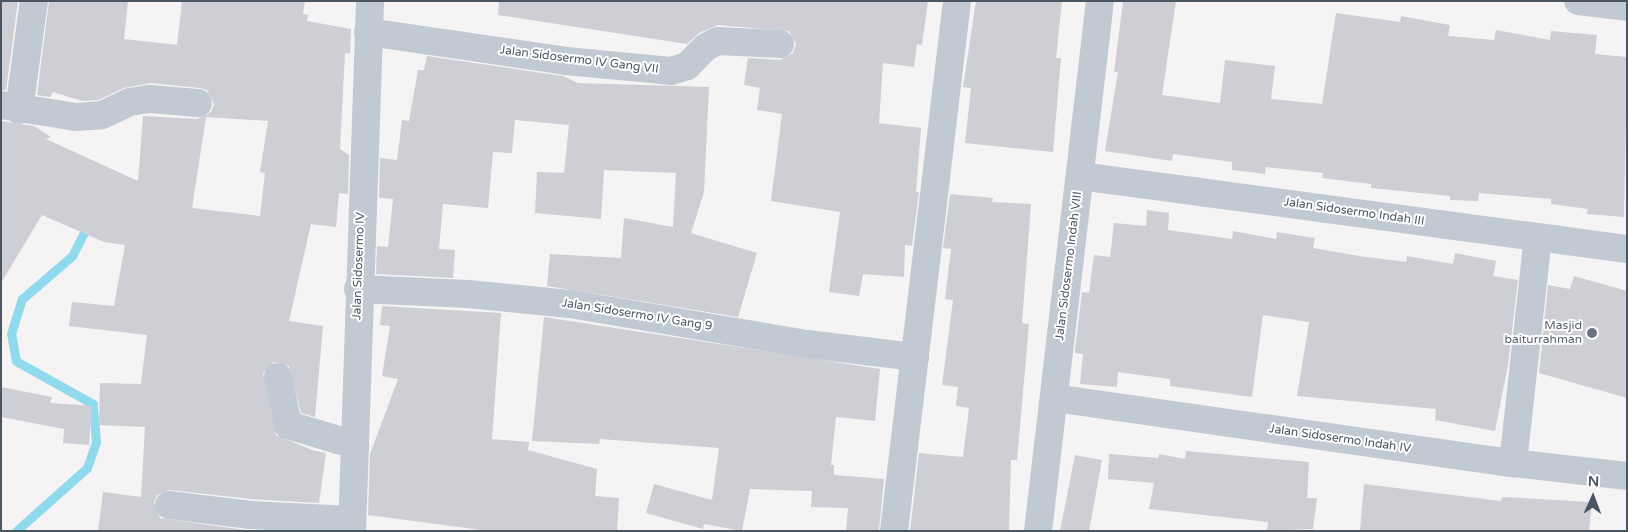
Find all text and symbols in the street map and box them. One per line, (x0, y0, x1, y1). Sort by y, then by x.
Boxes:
street label: Jalan Sidosermo IV Gang VII (499, 43, 659, 77)
street label: Jalan Sidosermo Indah VIII (1053, 191, 1085, 341)
street label: Jalan Sidosermo Indah III (1283, 195, 1425, 229)
street label: Jalan Sidosermo IV (350, 212, 368, 320)
street label: Jalan Sidosermo IV Gang 9 (561, 296, 713, 334)
place label: Masjid baiturrahman (1504, 319, 1582, 347)
marker: Masjid baiturrahman (1586, 327, 1598, 339)
street label: Jalan Sidosermo Indah IV (1268, 422, 1412, 456)
north arrow (1568, 472, 1618, 522)
text: N (1588, 473, 1599, 490)

